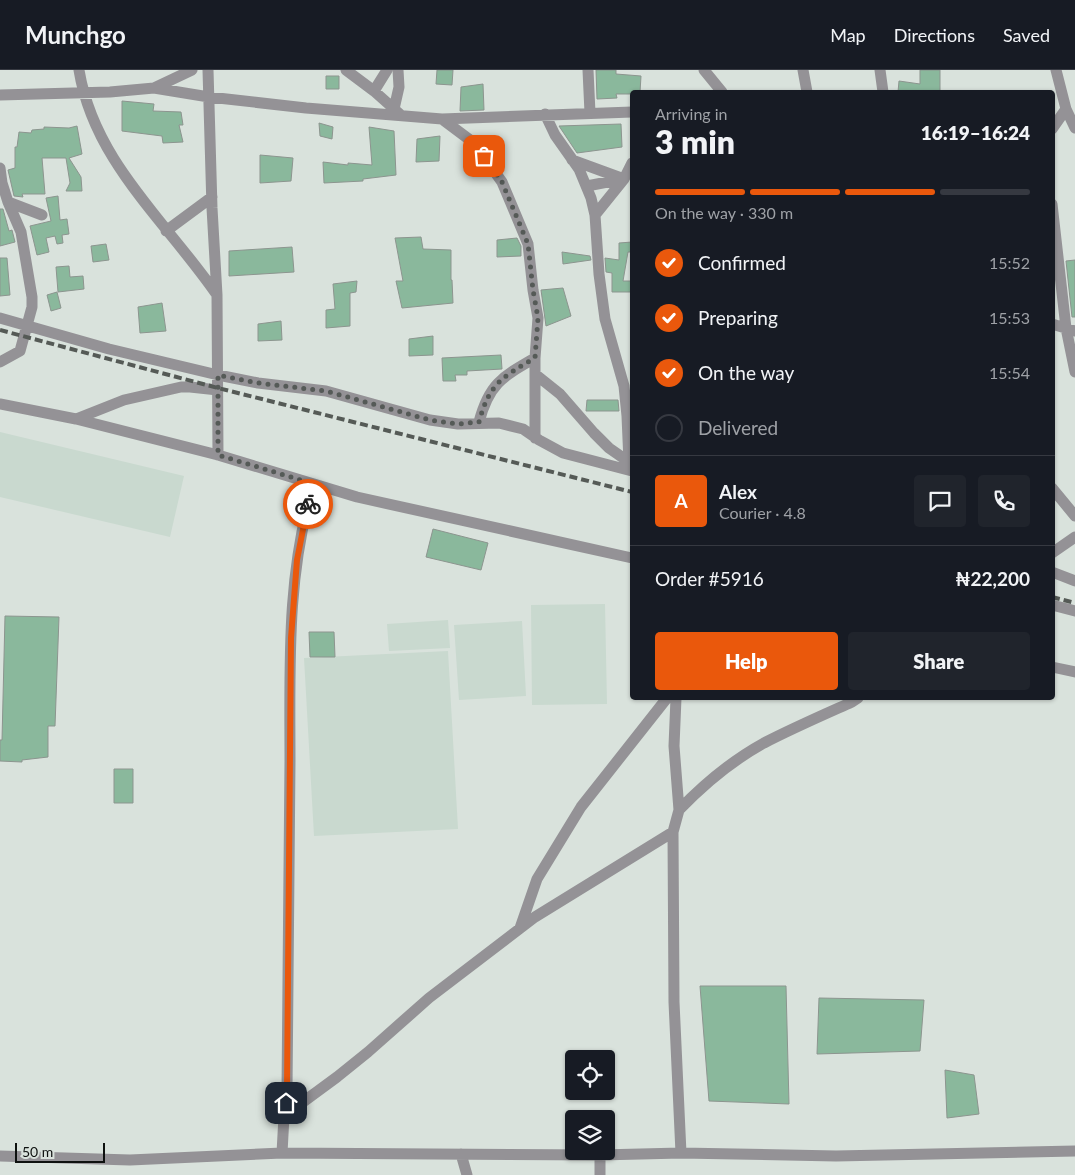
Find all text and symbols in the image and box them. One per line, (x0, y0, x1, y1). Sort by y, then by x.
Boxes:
text: Munchgo (25, 20, 126, 49)
text: Map (830, 24, 866, 46)
text: Directions (894, 24, 975, 46)
text: Saved (1003, 24, 1050, 46)
text: Arriving in (655, 104, 728, 123)
text: 16:19–16:24 (921, 121, 1030, 144)
text: 3 min (655, 122, 735, 161)
pin (463, 135, 505, 177)
icon: bag (470, 142, 498, 170)
text: On the way · 330 m (655, 203, 793, 222)
icon: check (655, 249, 683, 277)
text: Confirmed (698, 251, 786, 274)
text: 15:52 (989, 253, 1030, 272)
icon: check (655, 304, 683, 332)
text: Preparing (698, 306, 778, 329)
text: 15:53 (989, 308, 1030, 327)
icon: check (655, 359, 683, 387)
text: On the way (698, 361, 794, 384)
text: 15:54 (989, 363, 1030, 382)
text: Delivered (698, 416, 778, 439)
button: chat (914, 475, 966, 527)
button: phone (978, 475, 1030, 527)
courier (283, 479, 333, 529)
text: Alex (719, 480, 757, 503)
text: A (674, 489, 688, 512)
icon: bike (294, 490, 322, 518)
text: Courier · 4.8 (719, 503, 806, 522)
text: Order #5916 (655, 567, 764, 590)
text: ₦22,200 (955, 567, 1030, 590)
button: Help (655, 632, 838, 690)
button: Share (848, 632, 1030, 690)
map controls (565, 1050, 615, 1160)
button: locate (565, 1050, 615, 1100)
pin (265, 1082, 307, 1124)
icon: home (272, 1089, 300, 1117)
button: layers (565, 1110, 615, 1160)
scale bar (15, 1140, 105, 1163)
text: 50 m (22, 1143, 53, 1160)

